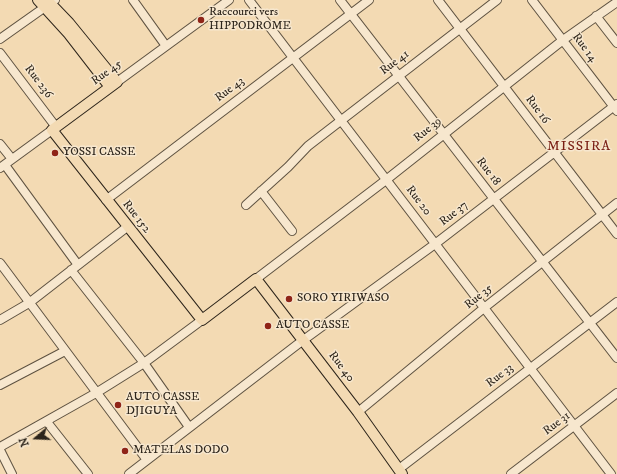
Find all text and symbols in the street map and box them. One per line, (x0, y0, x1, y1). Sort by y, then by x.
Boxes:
place label: Raccourci vers HIPPODROME (209, 6, 291, 34)
marker: Raccourci vers HIPPODROME (196, 15, 206, 25)
street label: Rue 14 (568, 31, 600, 65)
street label: Rue 41 (378, 47, 412, 79)
street label: Rue 45 (89, 57, 125, 89)
street label: Rue 236 (21, 63, 55, 101)
street label: Rue 43 (213, 74, 247, 106)
street label: Rue 16 (522, 93, 552, 127)
street label: Rue 39 (411, 114, 445, 146)
district label: MISSIRA (547, 139, 611, 155)
place label: YOSSI CASSE (63, 146, 136, 160)
marker: YOSSI CASSE (50, 148, 60, 158)
street label: Rue 18 (473, 155, 503, 189)
street label: Rue 20 (402, 183, 434, 219)
street label: Rue 152 (119, 198, 153, 236)
street label: Rue 37 (437, 198, 471, 230)
street label: Rue 35 (462, 281, 496, 313)
place label: SORO YIRIWASO (297, 292, 389, 306)
marker: SORO YIRIWASO (284, 294, 294, 304)
place label: AUTO CASSE (276, 319, 350, 333)
marker: AUTO CASSE (263, 321, 273, 331)
street label: Rue 40 (325, 349, 357, 385)
street label: Rue 33 (484, 361, 516, 391)
place label: AUTO CASSE DJIGUYA (126, 391, 200, 419)
marker: AUTO CASSE DJIGUYA (113, 400, 123, 410)
street label: Rue 31 (541, 409, 573, 439)
north arrow (16, 418, 56, 458)
text: N (17, 435, 33, 448)
place label: MATELAS DODO (133, 444, 229, 458)
marker: MATELAS DODO (120, 446, 130, 456)

